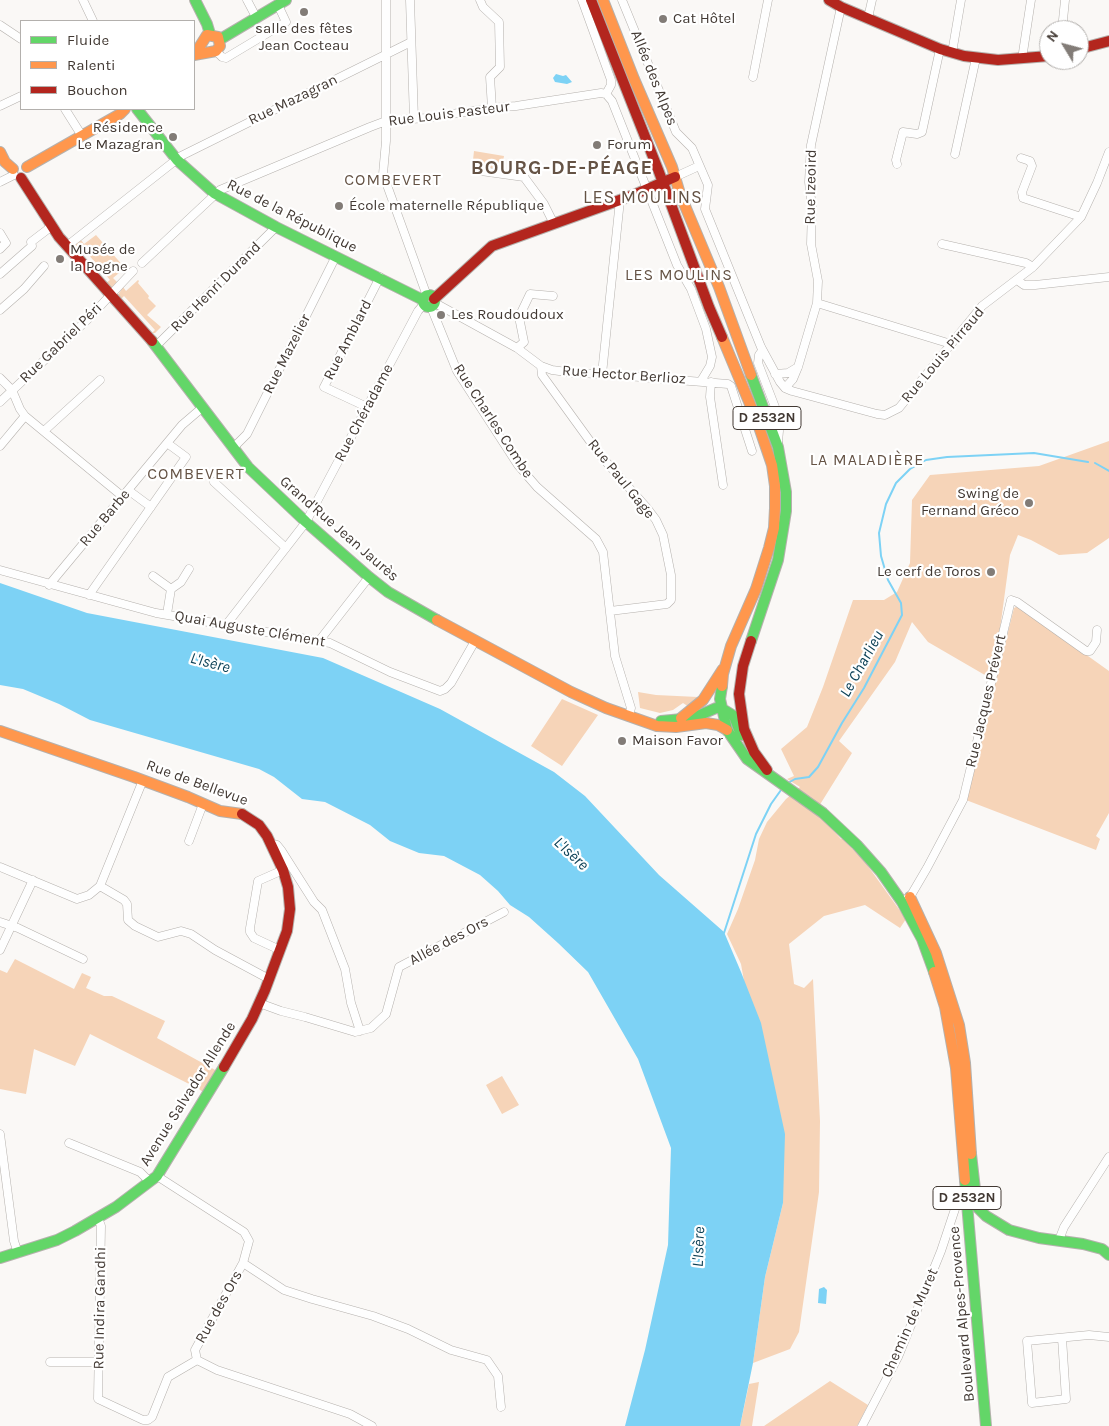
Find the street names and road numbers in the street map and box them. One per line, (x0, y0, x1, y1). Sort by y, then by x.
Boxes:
street label: Allée des Alpes (627, 28, 681, 128)
street label: Rue Mazagran (245, 71, 341, 129)
street label: Rue Louis Pasteur (387, 98, 511, 130)
street label: Rue Izeoird (801, 149, 821, 225)
street label: Rue de la République (224, 175, 360, 257)
street label: Rue Henri Durand (167, 238, 265, 336)
street label: Rue Amblard (320, 297, 376, 383)
street label: Rue Gabriel Péri (16, 299, 106, 387)
street label: Rue Louis Pirraud (898, 303, 988, 407)
street label: Rue Mazelier (259, 311, 315, 397)
street label: Rue Charles Combe (449, 360, 537, 482)
street label: Rue Chéradame (331, 361, 397, 465)
street label: Rue Hector Berlioz (561, 362, 687, 388)
road number: D 2532N (733, 406, 801, 429)
street label: Rue Paul Gage (583, 436, 659, 522)
street label: Grand'Rue Jean Jaurès (276, 472, 402, 586)
street label: Rue Barbe (76, 486, 134, 550)
street label: Quai Auguste Clément (173, 607, 327, 651)
street label: Rue Jacques Prévert (962, 633, 1010, 769)
street label: Rue de Bellevue (144, 756, 250, 810)
street label: Allée des Ors (406, 913, 492, 969)
street label: Avenue Salvador Allende (136, 1019, 240, 1169)
road number: D 2532N (933, 1186, 1001, 1210)
street label: Boulevard Alpes-Provence (945, 1225, 979, 1403)
street label: Rue Indira Gandhi (90, 1246, 110, 1370)
street label: Chemin de Muret (878, 1266, 942, 1380)
street label: Rue des Ors (192, 1267, 246, 1347)

